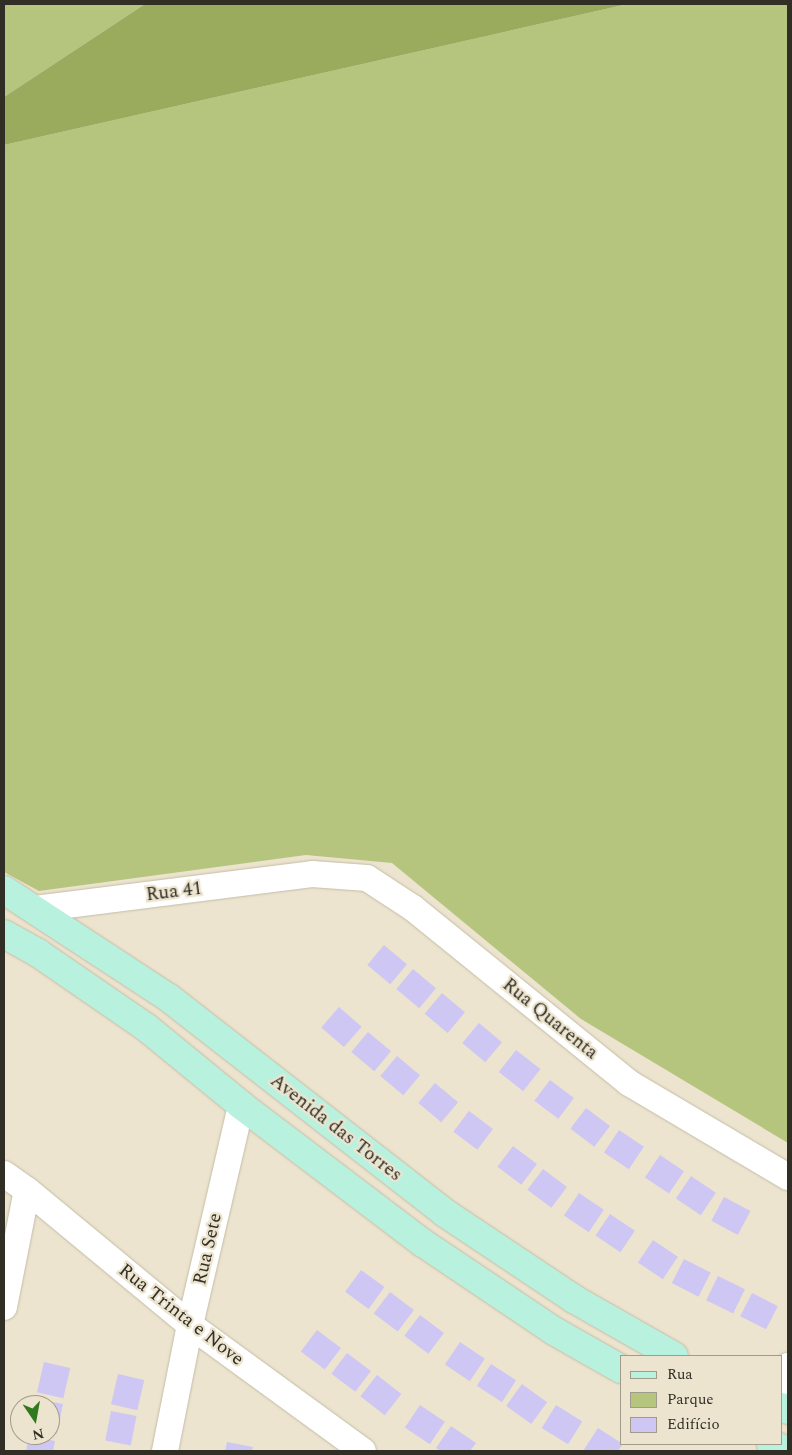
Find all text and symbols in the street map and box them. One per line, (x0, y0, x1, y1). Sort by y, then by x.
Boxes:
street label: Rua 41 (145, 877, 203, 907)
street label: Rua Quarenta (498, 974, 602, 1064)
street label: Avenida das Torres (266, 1070, 406, 1186)
street label: Rua Sete (189, 1211, 227, 1287)
street label: Rua Trinta e Nove (114, 1259, 248, 1371)
legend (620, 1355, 782, 1445)
text: Rua (667, 1363, 693, 1386)
text: Parque (667, 1388, 714, 1411)
north arrow (10, 1395, 60, 1445)
text: Edifício (667, 1413, 720, 1436)
text: N (30, 1423, 46, 1446)

